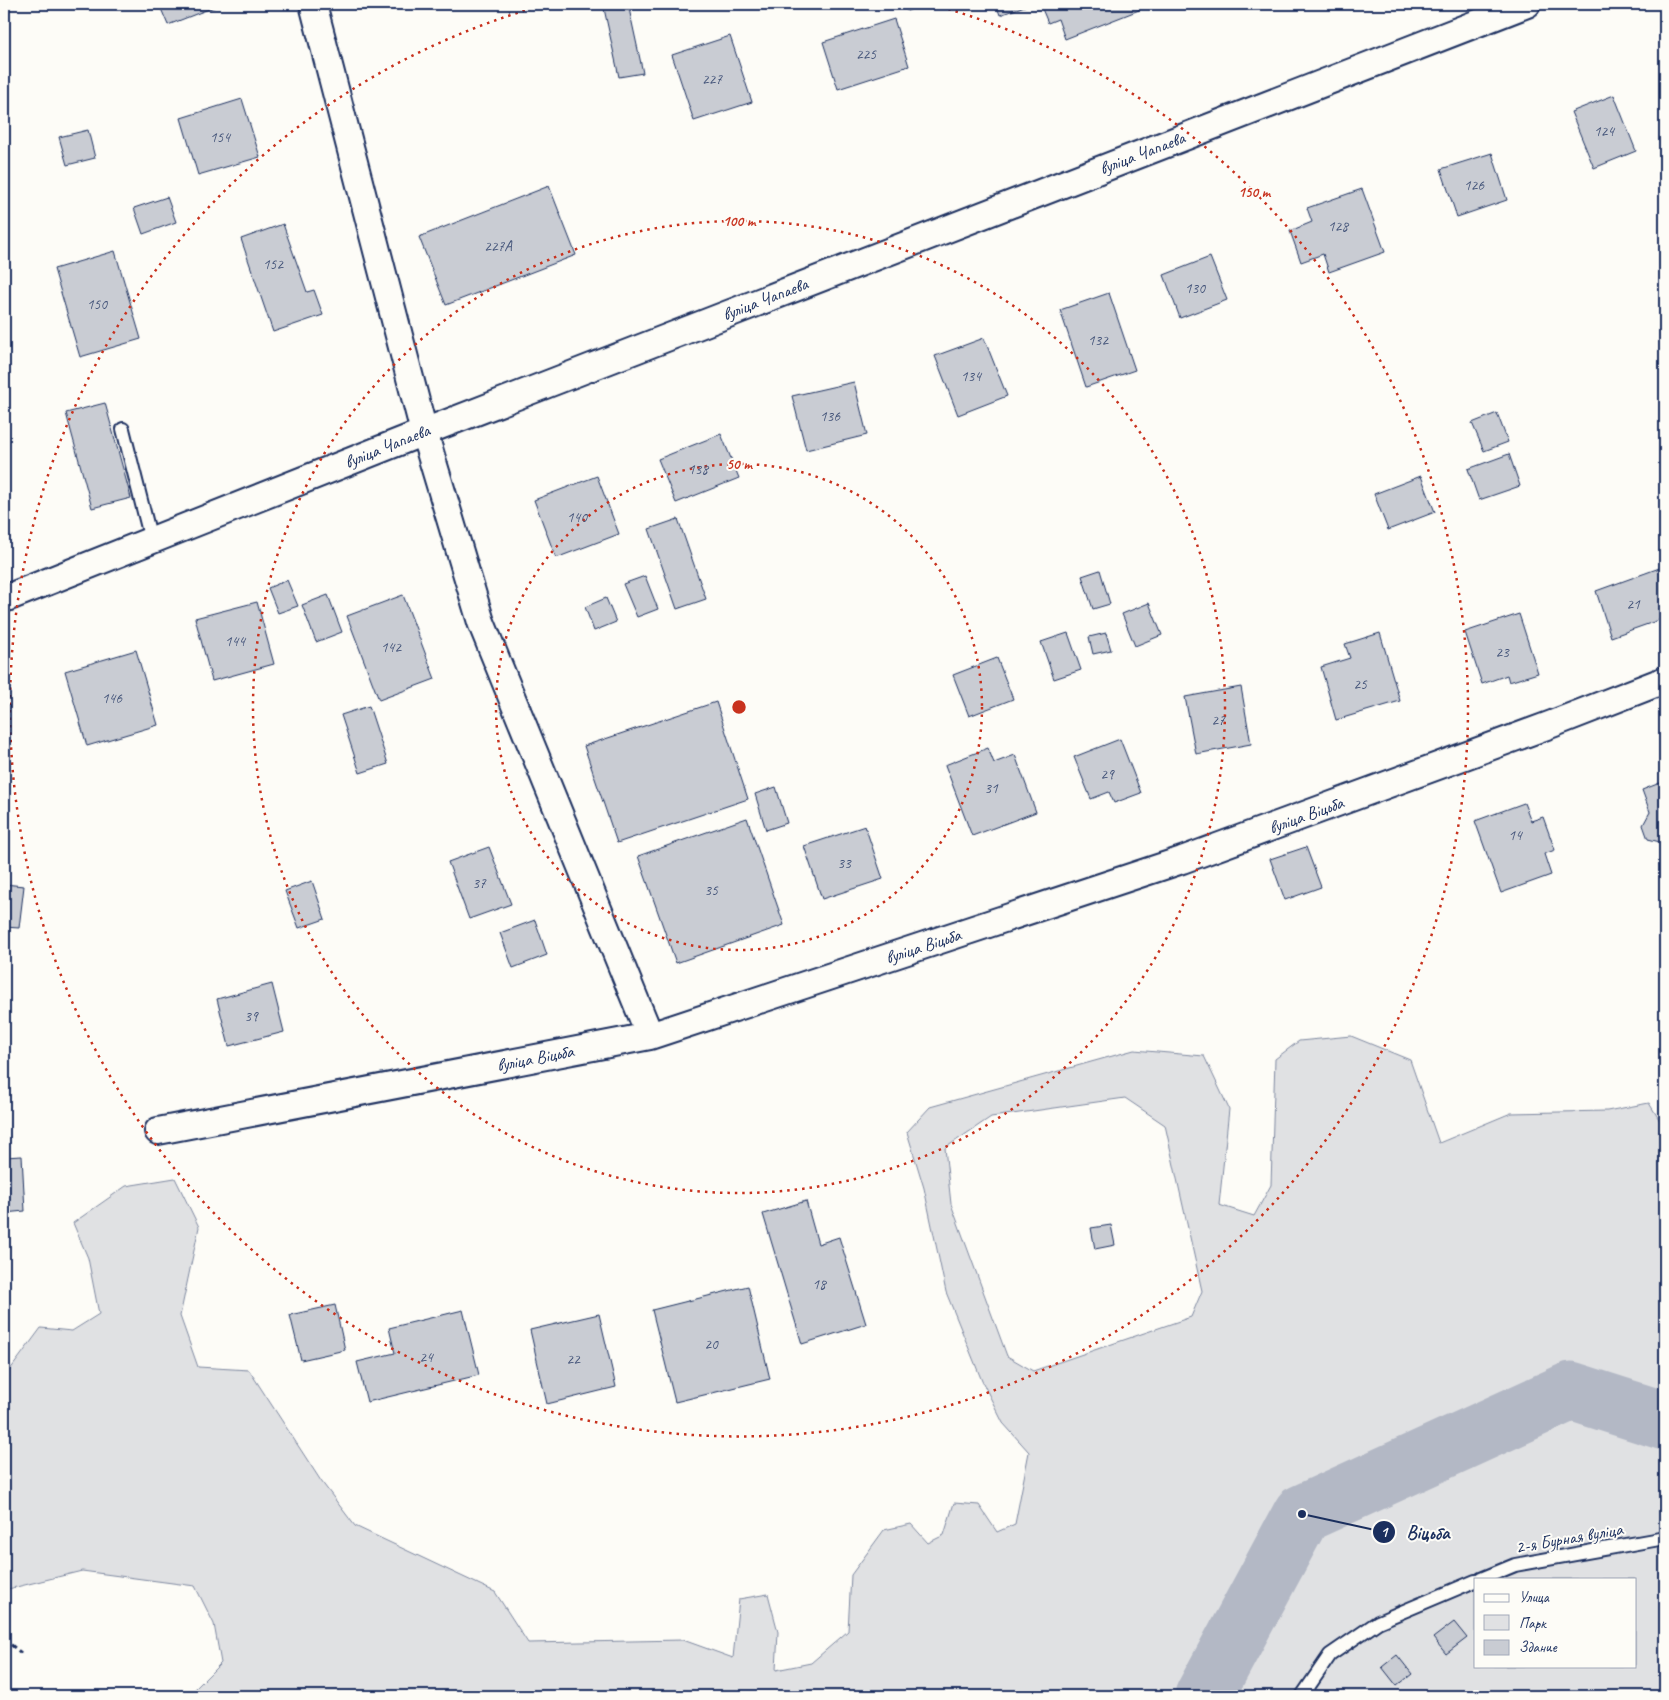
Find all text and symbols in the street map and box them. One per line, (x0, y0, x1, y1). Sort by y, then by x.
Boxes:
house number: 225 (856, 45, 877, 64)
house number: 227 (702, 70, 723, 89)
house number: 124 (1594, 122, 1615, 141)
street label: вуліца Чапаева (1096, 126, 1190, 179)
house number: 154 (210, 128, 231, 147)
house number: 126 (1464, 176, 1485, 195)
text: 150 m (1238, 183, 1272, 202)
text: 100 m (723, 212, 757, 231)
house number: 128 (1328, 217, 1349, 236)
house number: 227А (484, 237, 513, 256)
house number: 152 (263, 255, 284, 274)
street label: вуліца Чапаева (719, 272, 813, 325)
house number: 130 (1185, 279, 1206, 298)
house number: 150 (87, 295, 108, 314)
house number: 132 (1088, 331, 1109, 350)
house number: 134 (961, 367, 982, 386)
house number: 136 (820, 407, 841, 426)
street label: вуліца Чапаева (341, 418, 434, 473)
text: 50 m (726, 455, 753, 474)
house number: 138 (688, 460, 709, 479)
house number: 140 (567, 508, 588, 527)
house number: 21 (1626, 595, 1641, 614)
house number: 144 (225, 632, 246, 651)
house number: 142 (381, 638, 402, 657)
house number: 23 (1495, 643, 1510, 662)
house number: 25 (1353, 675, 1368, 694)
house number: 146 (102, 689, 123, 708)
centre of rings (730, 698, 748, 716)
house number: 27 (1211, 711, 1226, 730)
house number: 29 (1100, 765, 1115, 784)
house number: 31 (984, 779, 999, 798)
street label: вуліца Віцьба (1266, 791, 1347, 839)
house number: 14 (1508, 826, 1523, 845)
house number: 33 (837, 854, 852, 873)
house number: 37 (472, 874, 487, 893)
house number: 35 (704, 881, 719, 900)
street label: вуліца Віцьба (883, 923, 965, 969)
house number: 39 (244, 1007, 259, 1026)
street label: вуліца Віцьба (495, 1040, 576, 1076)
house number: 18 (812, 1275, 827, 1294)
house number: 20 (704, 1335, 719, 1354)
house number: 24 (419, 1348, 434, 1367)
house number: 22 (566, 1350, 581, 1369)
callout: Віцьба (1371, 1515, 1459, 1549)
street label: 2-я Бурная вуліца (1514, 1518, 1626, 1558)
text: Віцьба (1406, 1521, 1451, 1545)
text: 1 (1381, 1523, 1390, 1542)
legend (1474, 1578, 1636, 1668)
text: Улица (1519, 1588, 1550, 1607)
text: Парк (1519, 1614, 1547, 1633)
text: Здание (1519, 1638, 1558, 1657)

